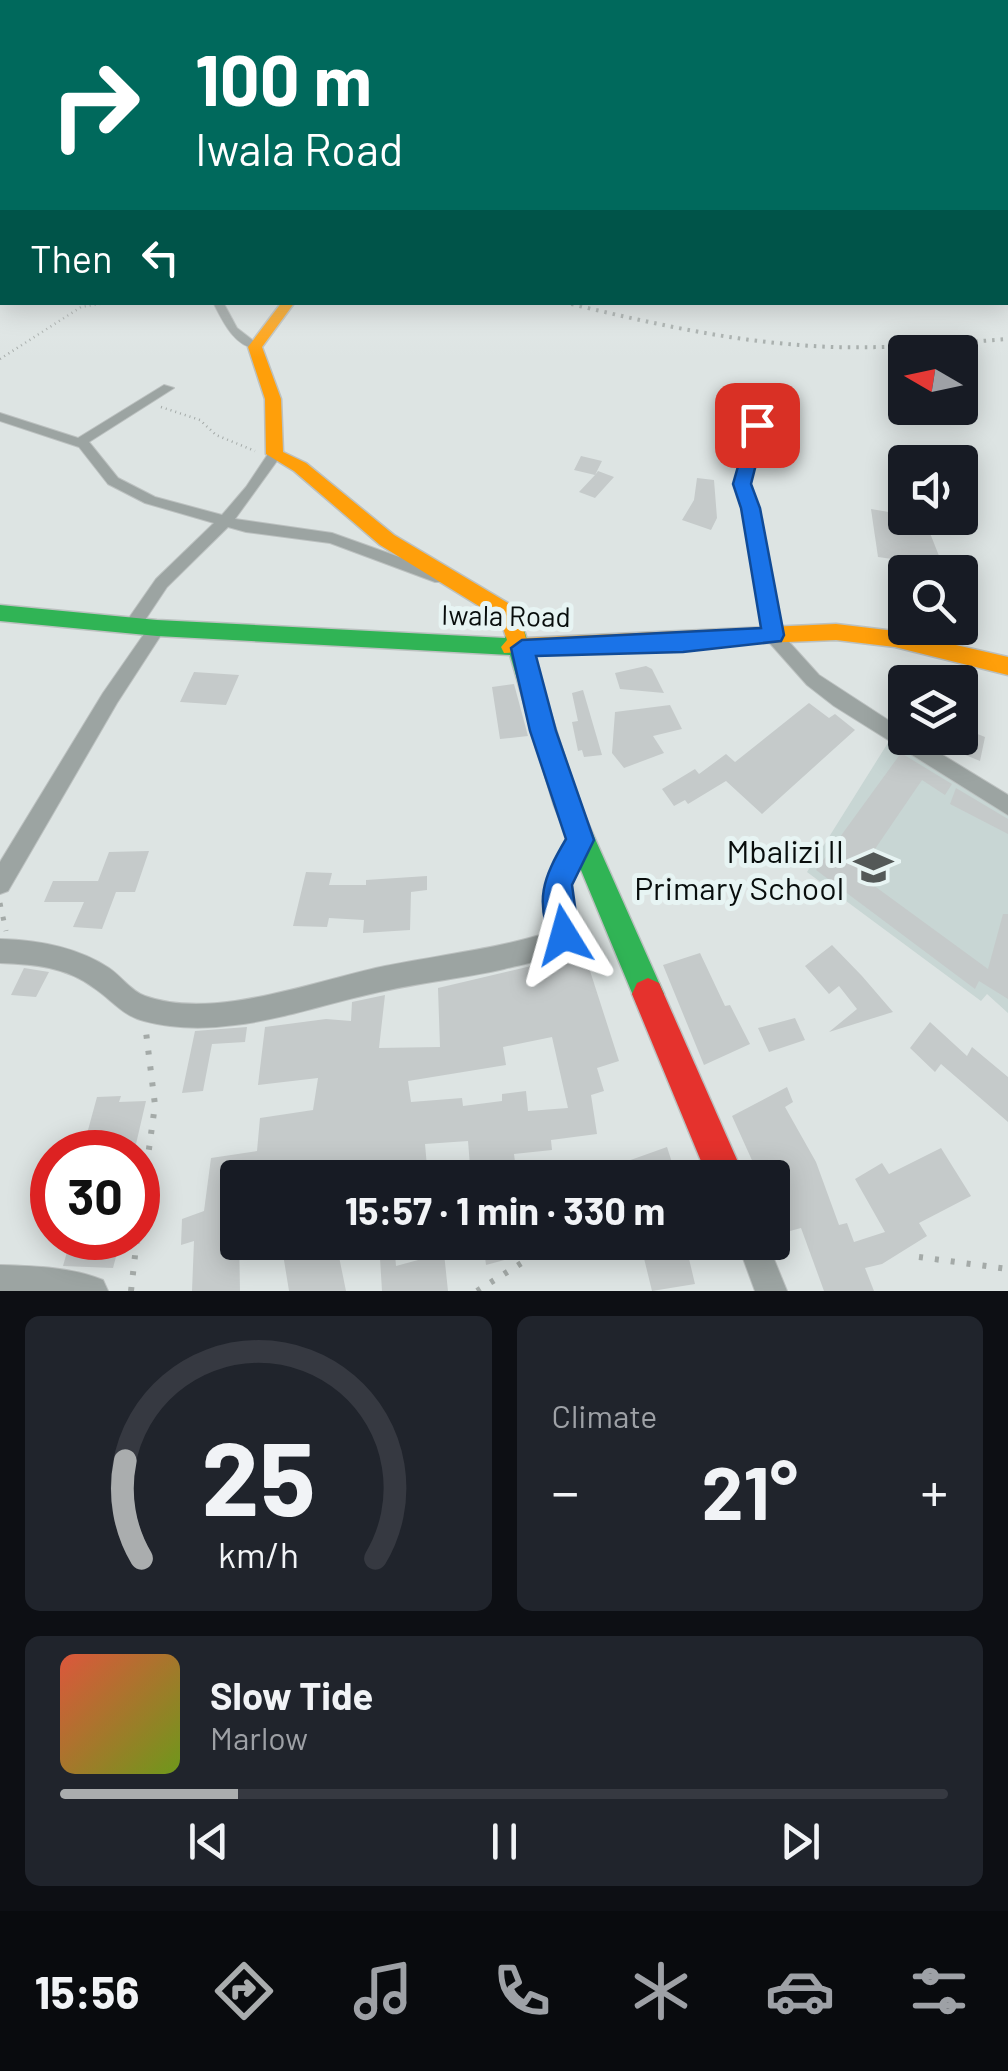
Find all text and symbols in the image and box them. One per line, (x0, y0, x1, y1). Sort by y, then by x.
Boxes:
text: 100 m (195, 36, 372, 120)
icon: right (30, 40, 160, 170)
text: Iwala Road (195, 121, 403, 175)
icon: left (133, 230, 188, 285)
text: Then (30, 235, 113, 281)
north arrow (888, 335, 978, 425)
map controls (888, 335, 978, 755)
pin (715, 383, 800, 468)
icon: arrive (730, 398, 785, 453)
button: sound (888, 445, 978, 535)
button: search (888, 555, 978, 645)
street label: Iwala Road (441, 597, 571, 633)
button: layers (888, 665, 978, 755)
place label: Mbalizi II Primary School (634, 831, 844, 906)
school or university icon: Mbalizi II Primary School (853, 847, 895, 889)
position arrow (512, 883, 616, 987)
speed limit sign: 30 (30, 1130, 160, 1260)
text: 15:57 · 1 min · 330 m (345, 1187, 665, 1233)
text: Climate (552, 1396, 657, 1434)
text: 25 (201, 1412, 315, 1537)
text: 21° (702, 1445, 798, 1535)
text: − (552, 1457, 579, 1523)
text: + (920, 1457, 948, 1523)
text: km/h (218, 1532, 299, 1575)
text: Slow Tide (210, 1672, 373, 1718)
text: Marlow (210, 1718, 308, 1756)
icon: previous (181, 1814, 236, 1869)
icon: pause (477, 1814, 532, 1869)
icon: next (773, 1814, 828, 1869)
icon: directions (209, 1956, 279, 2026)
icon: music (348, 1956, 418, 2026)
icon: phone (487, 1956, 557, 2026)
icon: climate (626, 1956, 696, 2026)
icon: car (765, 1956, 835, 2026)
icon: filters (904, 1956, 974, 2026)
text: 15:56 (35, 1964, 140, 2018)

